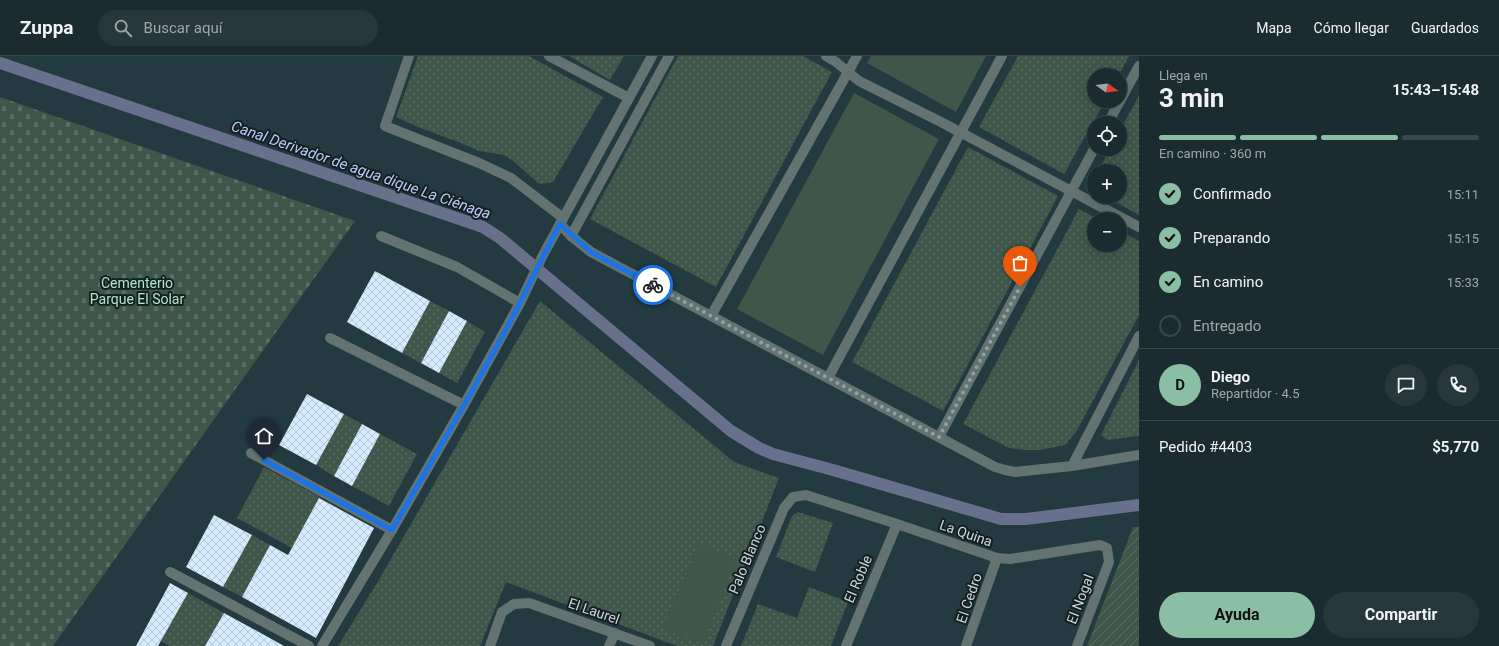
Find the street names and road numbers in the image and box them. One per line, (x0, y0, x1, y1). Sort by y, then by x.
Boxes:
street label: La Quina (938, 517, 994, 549)
street label: Palo Blanco (725, 522, 769, 596)
street label: El Roble (841, 553, 875, 605)
street label: El Cedro (953, 571, 985, 625)
street label: El Nogal (1063, 572, 1097, 626)
street label: El Laurel (566, 595, 622, 627)

